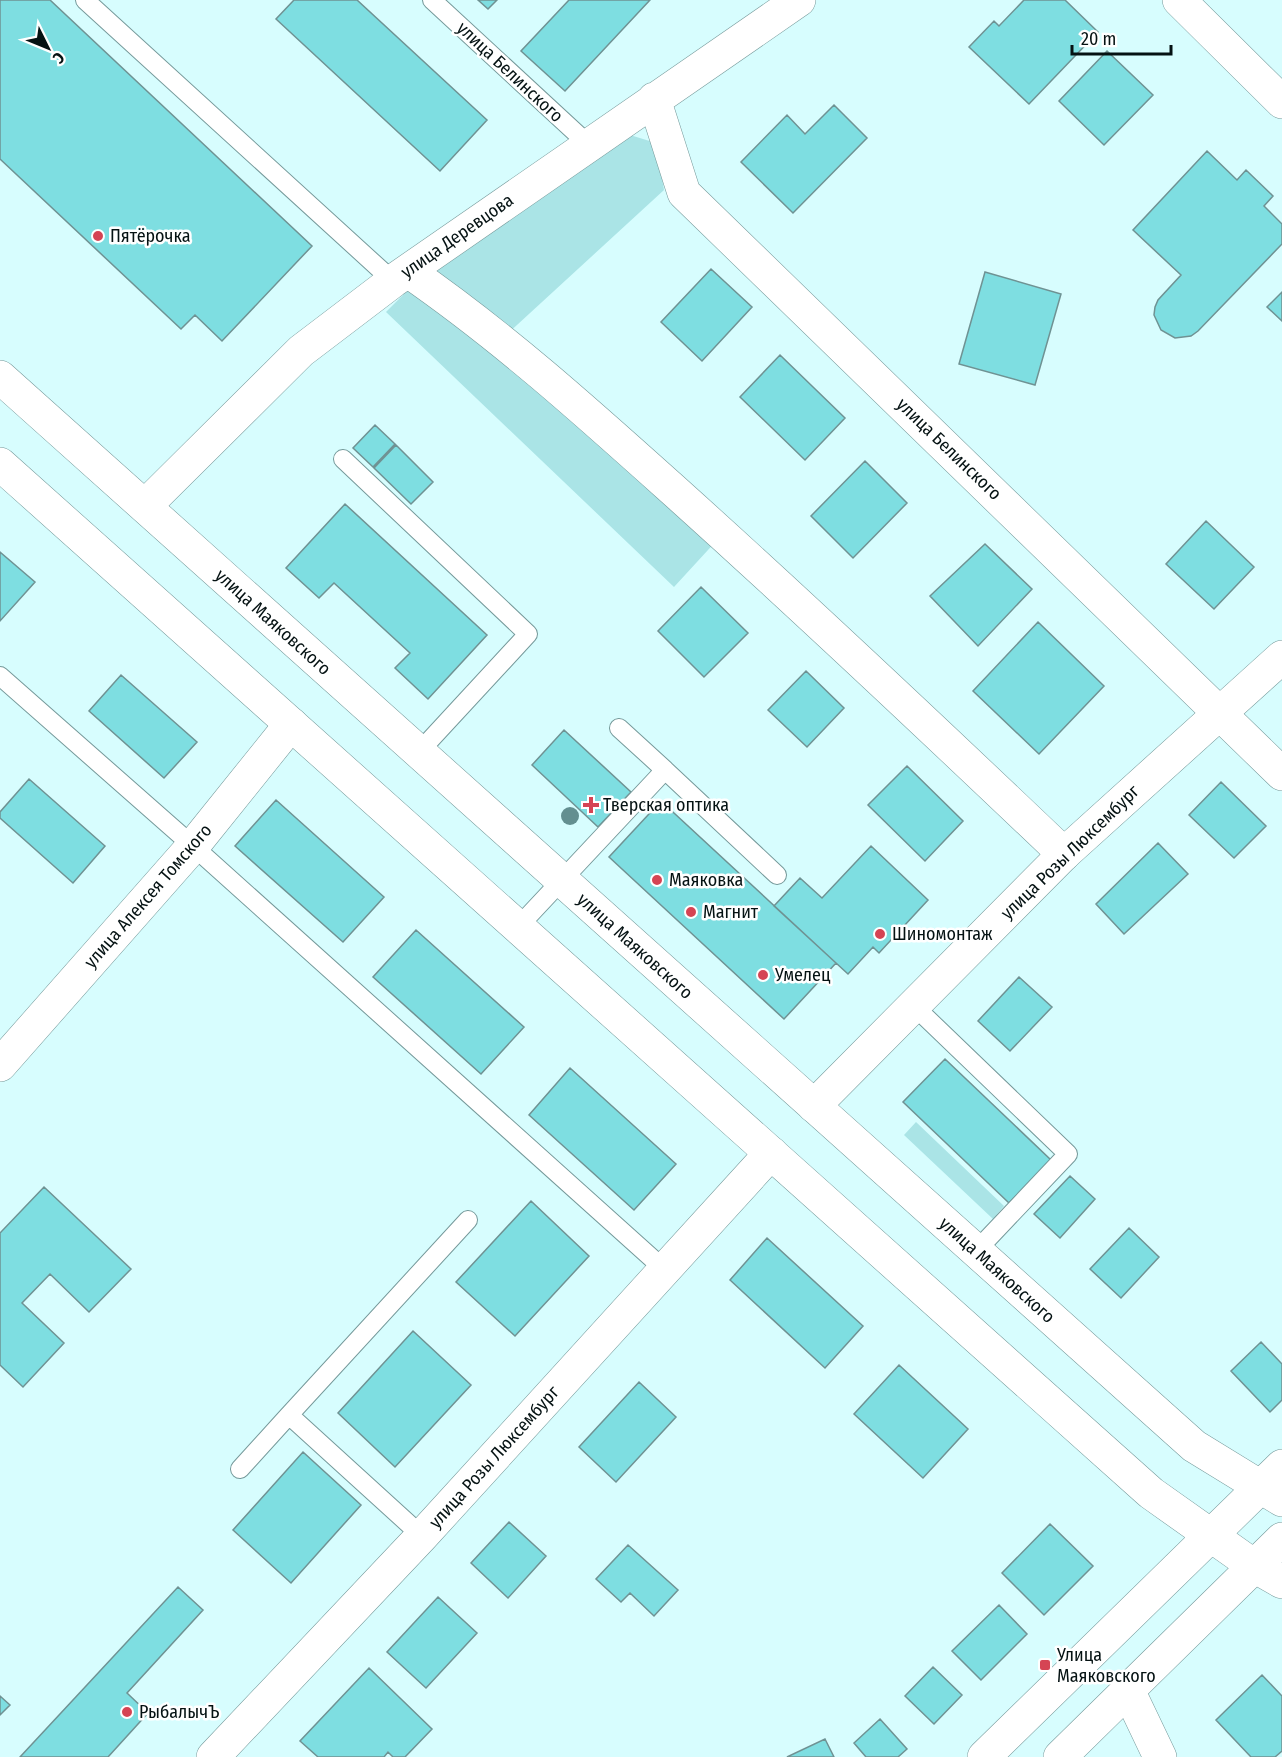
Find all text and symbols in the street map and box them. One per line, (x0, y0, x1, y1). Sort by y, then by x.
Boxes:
street label: улица Белинского (452, 17, 568, 127)
north arrow (18, 18, 78, 78)
scale bar (1072, 18, 1171, 56)
text: 20 m (1081, 28, 1116, 50)
text: С (48, 48, 68, 68)
street label: улица Деревцова (397, 189, 518, 283)
place label: Пятёрочка (110, 225, 191, 247)
marker: Пятёрочка (91, 229, 105, 243)
street label: улица Белинского (892, 393, 1006, 505)
street label: улица Маяковского (211, 564, 335, 680)
street label: улица Розы Люксембург (996, 780, 1144, 924)
place label: Тверская оптика (603, 794, 729, 816)
marker: Тверская оптика (584, 798, 598, 812)
street label: улица Алексея Томского (79, 819, 217, 973)
place label: Маяковка (669, 869, 744, 891)
marker: Маяковка (650, 873, 664, 887)
street label: улица Маяковского (573, 888, 697, 1004)
place label: Магнит (703, 901, 759, 923)
marker: Магнит (684, 905, 698, 919)
place label: Шиномонтаж (892, 923, 993, 945)
marker: Шиномонтаж (873, 927, 887, 941)
place label: Умелец (774, 964, 831, 986)
marker: Умелец (756, 968, 770, 982)
street label: улица Маяковского (935, 1212, 1059, 1328)
street label: улица Розы Люксембург (424, 1381, 564, 1533)
place label: Улица Маяковского (1056, 1644, 1156, 1687)
marker: Улица Маяковского (1038, 1658, 1052, 1672)
place label: РыбалычЪ (139, 1701, 219, 1723)
marker: РыбалычЪ (120, 1705, 134, 1719)

